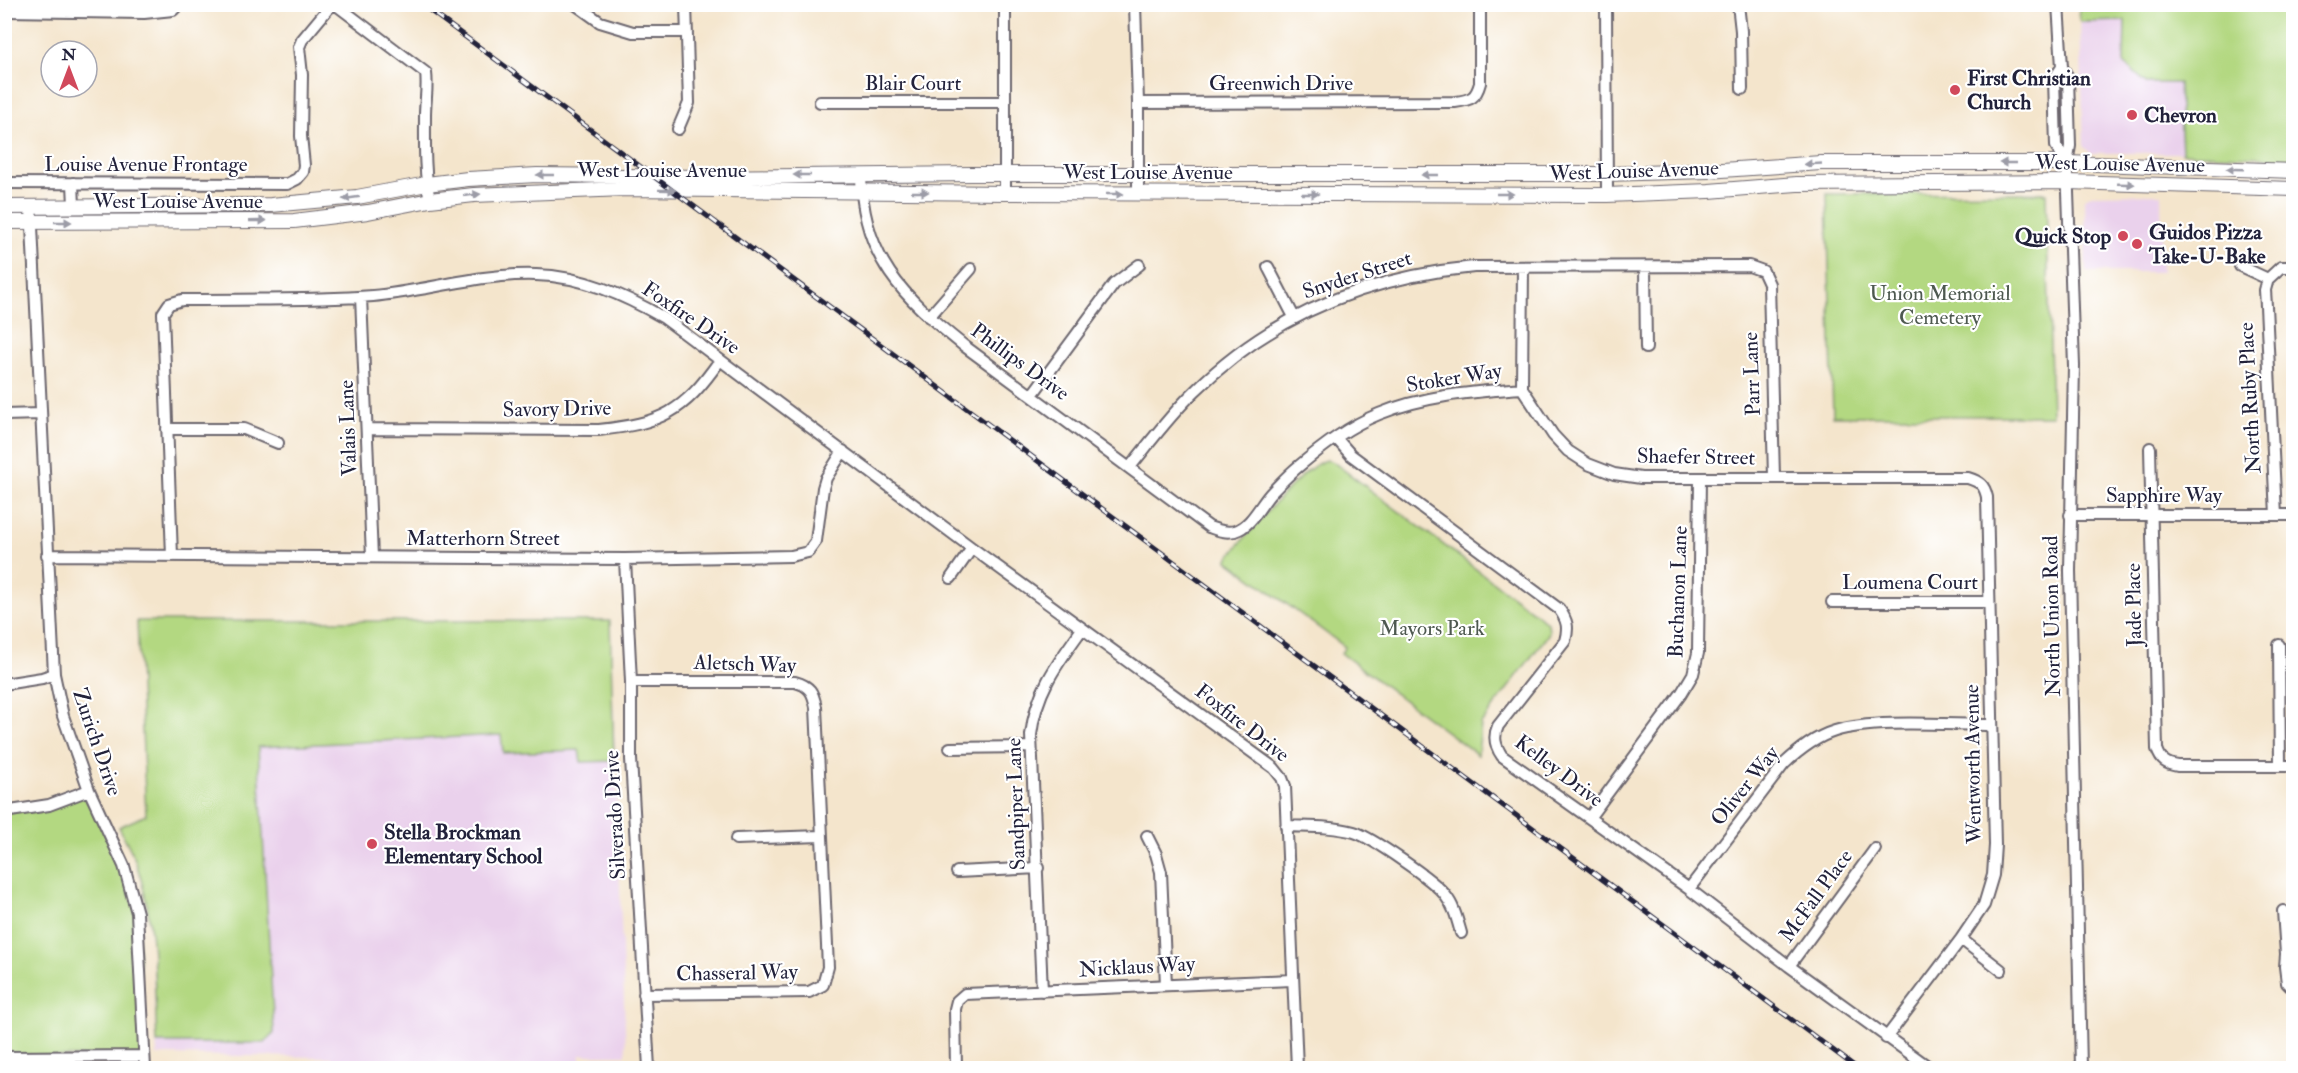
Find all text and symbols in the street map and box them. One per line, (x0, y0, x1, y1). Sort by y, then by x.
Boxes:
north arrow (39, 39, 99, 99)
text: N (61, 45, 77, 65)
place label: First Christian Church (1967, 65, 2091, 116)
street label: Blair Court (865, 70, 961, 97)
street label: Greenwich Drive (1209, 70, 1353, 97)
marker: First Christian Church (1948, 83, 1962, 97)
place label: Chevron (2144, 102, 2217, 129)
marker: Chevron (2125, 108, 2139, 122)
street label: West Louise Avenue (2034, 149, 2205, 179)
street label: Louise Avenue Frontage (44, 151, 248, 178)
street label: West Louise Avenue (1548, 155, 1720, 187)
street label: West Louise Avenue (576, 157, 747, 184)
one-way arrow (1999, 158, 2018, 168)
street label: West Louise Avenue (1062, 159, 1233, 186)
one-way arrow (1804, 159, 1823, 168)
one-way arrow (2226, 164, 2245, 173)
one-way arrow (535, 170, 554, 180)
one-way arrow (793, 170, 812, 180)
one-way arrow (1420, 170, 1439, 180)
one-way arrow (2117, 179, 2136, 189)
one-way arrow (657, 185, 676, 195)
one-way arrow (910, 187, 929, 197)
street label: West Louise Avenue (92, 188, 263, 215)
one-way arrow (1105, 189, 1124, 199)
one-way arrow (1300, 189, 1319, 199)
one-way arrow (1495, 189, 1514, 199)
one-way arrow (463, 190, 482, 200)
one-way arrow (342, 193, 361, 202)
one-way arrow (248, 216, 267, 226)
one-way arrow (53, 217, 72, 227)
place label: Guidos Pizza Take-U-Bake (2148, 219, 2266, 270)
place label: Quick Stop (2015, 223, 2111, 250)
marker: Quick Stop (2116, 229, 2130, 243)
marker: Guidos Pizza Take-U-Bake (2130, 237, 2144, 251)
street label: Snyder Street (1299, 245, 1415, 305)
street label: Foxfire Drive (637, 275, 745, 361)
park label: Union Memorial Cemetery (1869, 280, 2011, 331)
street label: Phillips Drive (965, 317, 1075, 407)
street label: North Ruby Place (2233, 321, 2267, 474)
street label: Parr Lane (1737, 331, 1767, 416)
street label: Stoker Way (1404, 357, 1504, 399)
street label: Valais Lane (333, 379, 363, 477)
street label: Savory Drive (502, 395, 612, 423)
street label: Shaefer Street (1637, 442, 1756, 472)
street label: Sapphire Way (2106, 482, 2223, 509)
street label: Matterhorn Street (406, 525, 560, 552)
street label: Buchanon Lane (1662, 525, 1694, 659)
street label: North Union Road (2037, 535, 2067, 697)
street label: Jade Place (2120, 563, 2148, 648)
street label: Loumena Court (1842, 569, 1978, 596)
park label: Mayors Park (1379, 615, 1485, 642)
street label: Aletsch Way (692, 649, 797, 679)
street label: Foxfire Drive (1189, 678, 1295, 768)
street label: Wentworth Avenue (1958, 684, 1988, 845)
street label: Zurich Drive (66, 685, 128, 800)
street label: Kelley Drive (1509, 729, 1609, 813)
street label: Sandpiper Lane (1000, 737, 1032, 871)
street label: Oliver Way (1705, 740, 1786, 831)
street label: Silverado Drive (598, 749, 632, 880)
place label: Stella Brockman Elementary School (384, 819, 543, 870)
marker: Stella Brockman Elementary School (365, 837, 379, 851)
street label: McFall Place (1773, 844, 1859, 948)
street label: Nicklaus Way (1078, 950, 1197, 984)
street label: Chasseral Way (676, 958, 799, 988)

